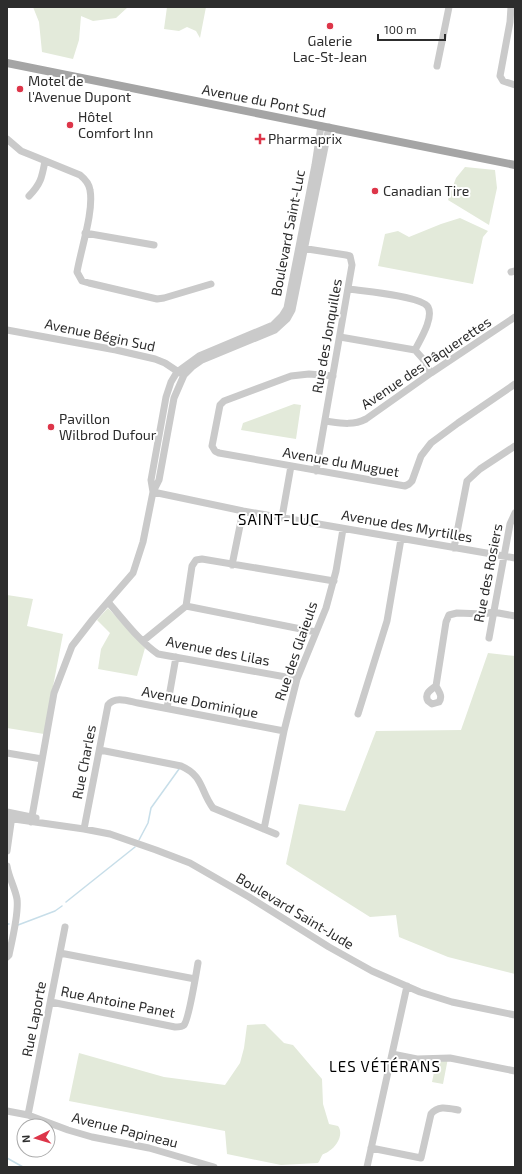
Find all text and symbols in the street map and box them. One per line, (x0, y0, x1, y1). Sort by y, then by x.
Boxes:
scale bar (378, 16, 445, 42)
marker: Galerie Lac-St-Jean (325, 21, 335, 31)
text: 100 m (384, 22, 416, 36)
place label: Galerie Lac-St-Jean (293, 32, 367, 65)
place label: Motel de l'Avenue Dupont (28, 72, 131, 105)
street label: Avenue du Pont Sud (201, 80, 327, 121)
marker: Motel de l'Avenue Dupont (15, 84, 25, 94)
place label: Hôtel Comfort Inn (78, 108, 153, 141)
marker: Hôtel Comfort Inn (65, 120, 75, 130)
place label: Pharmaprix (268, 130, 343, 147)
marker: Pharmaprix (255, 134, 265, 144)
street label: Boulevard Saint-Luc (267, 168, 308, 298)
place label: Canadian Tire (383, 182, 469, 199)
marker: Canadian Tire (370, 186, 380, 196)
street label: Rue des Jonquilles (308, 277, 345, 395)
street label: Avenue des Pâquerettes (357, 313, 494, 413)
street label: Avenue Bégin Sud (43, 314, 157, 355)
place label: Pavillon Wilbrod Dufour (59, 410, 157, 443)
marker: Pavillon Wilbrod Dufour (46, 422, 56, 432)
street label: Avenue du Muguet (281, 443, 401, 480)
street label: Avenue des Myrtilles (340, 506, 474, 545)
district label: SAINT-LUC (238, 510, 320, 528)
street label: Rue des Rosiers (470, 522, 505, 624)
street label: Rue des Glaieuls (271, 599, 320, 703)
street label: Avenue des Lilas (165, 632, 271, 669)
street label: Avenue Dominique (141, 682, 260, 721)
street label: Rue Charles (68, 723, 99, 801)
street label: Boulevard Saint-Jude (233, 869, 357, 952)
street label: Rue Laporte (18, 980, 49, 1058)
street label: Rue Antoine Panet (59, 982, 177, 1021)
district label: LES VÉTÉRANS (329, 1057, 441, 1075)
street label: Avenue Papineau (70, 1108, 180, 1151)
north arrow (16, 1118, 56, 1158)
text: N (19, 1134, 32, 1143)

